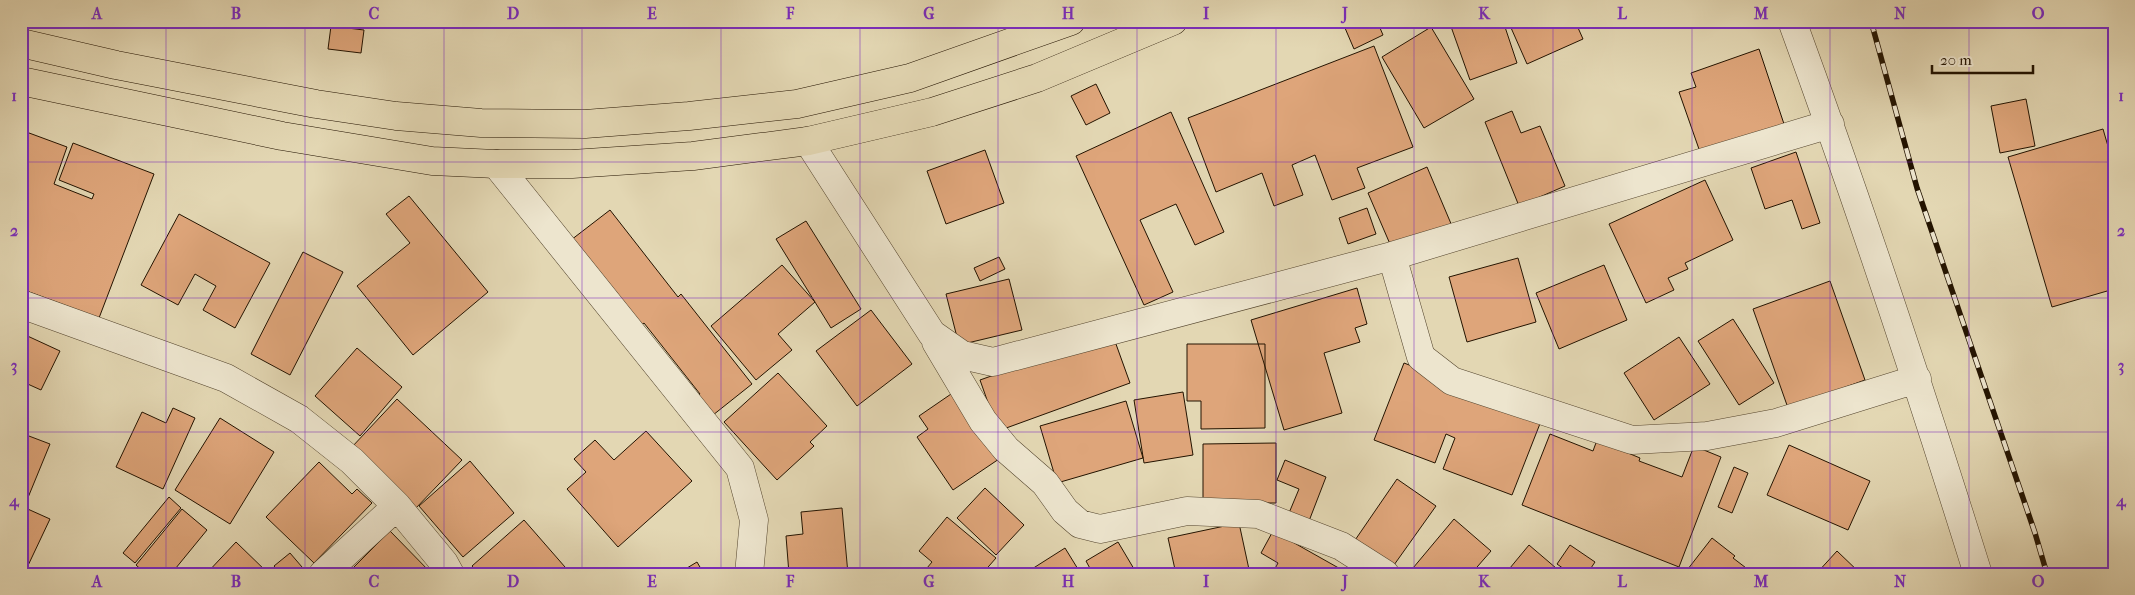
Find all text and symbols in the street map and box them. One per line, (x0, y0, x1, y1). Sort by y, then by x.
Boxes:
text: A (91, 4, 103, 23)
text: B (231, 4, 241, 23)
text: C (369, 4, 380, 23)
text: D (507, 4, 519, 23)
text: E (647, 4, 657, 23)
text: F (785, 4, 795, 23)
text: G (923, 4, 935, 23)
text: H (1062, 4, 1075, 23)
text: I (1203, 4, 1210, 23)
text: J (1340, 4, 1348, 24)
text: K (1478, 4, 1491, 23)
text: L (1617, 4, 1627, 23)
text: M (1753, 4, 1769, 23)
text: N (1894, 4, 1907, 23)
text: O (2032, 4, 2045, 23)
scale bar (1932, 42, 2034, 74)
text: 20 m (1940, 51, 1972, 69)
text: 1 (11, 86, 17, 105)
text: 1 (2118, 86, 2124, 105)
text: 2 (10, 221, 18, 240)
text: 2 (2117, 221, 2125, 240)
text: 3 (11, 356, 17, 376)
text: 3 (2118, 356, 2124, 376)
text: 4 (8, 491, 20, 511)
text: 4 (2115, 491, 2127, 511)
text: A (91, 572, 103, 591)
text: B (231, 572, 241, 591)
text: C (369, 572, 380, 591)
text: D (507, 572, 519, 591)
text: E (647, 572, 657, 591)
text: F (785, 572, 795, 591)
text: G (923, 572, 935, 591)
text: H (1062, 572, 1075, 591)
text: I (1203, 572, 1210, 591)
text: J (1340, 572, 1348, 592)
text: K (1478, 572, 1491, 591)
text: L (1617, 572, 1627, 591)
text: M (1753, 572, 1769, 591)
text: N (1894, 572, 1907, 591)
text: O (2032, 572, 2045, 591)

